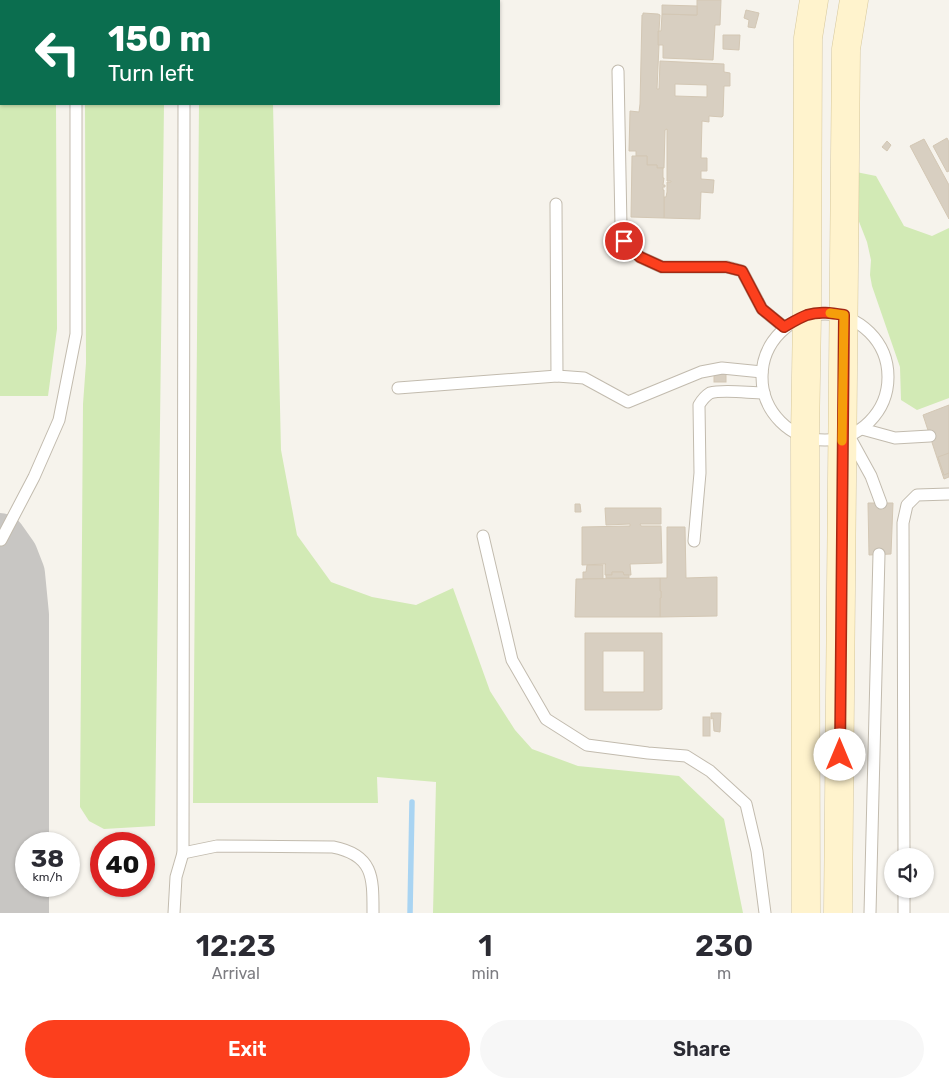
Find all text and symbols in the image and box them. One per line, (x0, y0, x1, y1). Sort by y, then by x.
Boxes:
text: 150 m (108, 18, 211, 60)
icon: left (25, 20, 90, 85)
text: Turn left (108, 60, 194, 87)
pin (603, 220, 645, 262)
icon: arrive (610, 227, 638, 255)
position arrow (813, 728, 865, 780)
speed limit sign: 40 (90, 832, 155, 897)
text: 38 (31, 844, 64, 873)
map controls (884, 848, 934, 898)
button: sound (884, 848, 934, 898)
text: km/h (33, 870, 62, 884)
text: 12:23 (196, 928, 276, 964)
text: 1 (478, 928, 493, 964)
text: 230 (695, 928, 753, 964)
text: Arrival (212, 964, 260, 983)
text: min (472, 964, 499, 983)
text: m (717, 964, 731, 983)
button: Exit (25, 1020, 470, 1078)
button: Share (480, 1020, 924, 1078)

